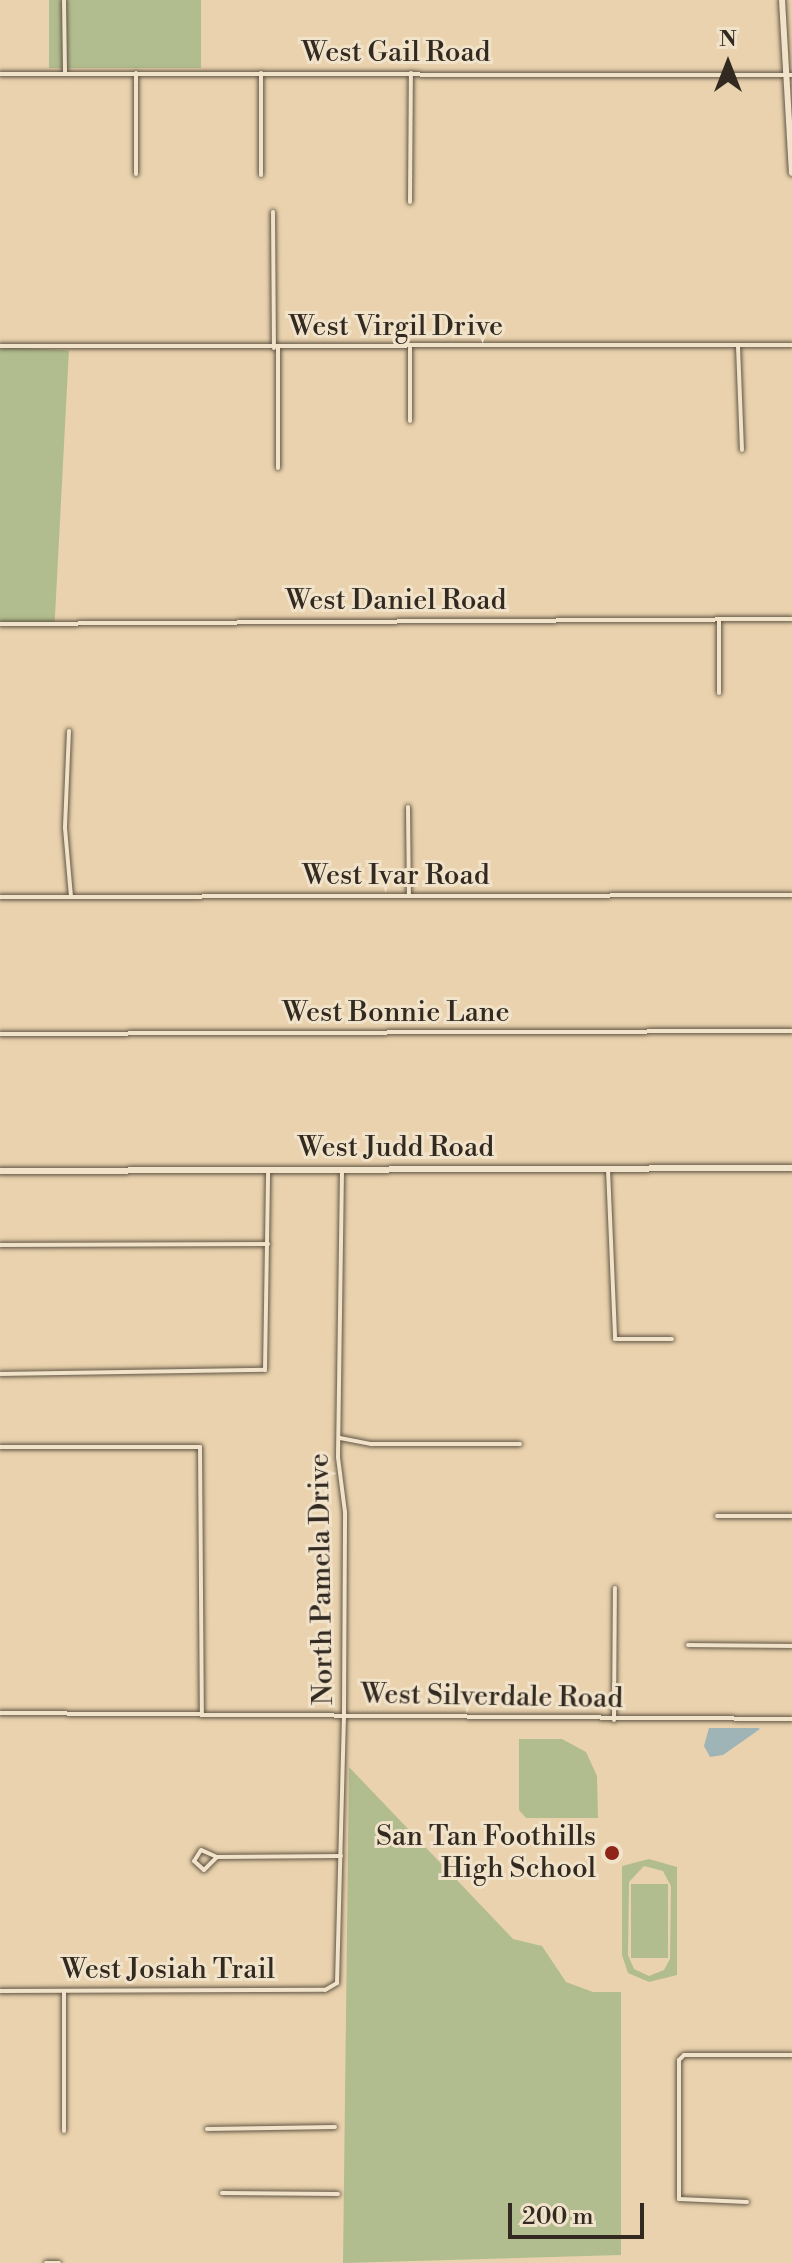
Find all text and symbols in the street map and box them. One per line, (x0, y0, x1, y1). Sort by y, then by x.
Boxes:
north arrow (688, 24, 768, 104)
text: N (719, 26, 737, 53)
street label: West Gail Road (302, 36, 490, 70)
street label: West Virgil Drive (289, 310, 503, 344)
street label: West Daniel Road (286, 584, 506, 618)
street label: West Ivar Road (302, 859, 490, 893)
street label: West Bonnie Lane (282, 996, 510, 1030)
street label: West Judd Road (298, 1131, 494, 1165)
street label: North Pamela Drive (303, 1453, 341, 1705)
street label: West Silverdale Road (361, 1678, 623, 1716)
place label: San Tan Foothills High School (376, 1820, 596, 1886)
marker: San Tan Foothills High School (603, 1844, 621, 1862)
street label: West Josiah Trail (61, 1953, 275, 1987)
scale bar (512, 2187, 648, 2237)
text: 200 m (522, 2202, 593, 2232)

